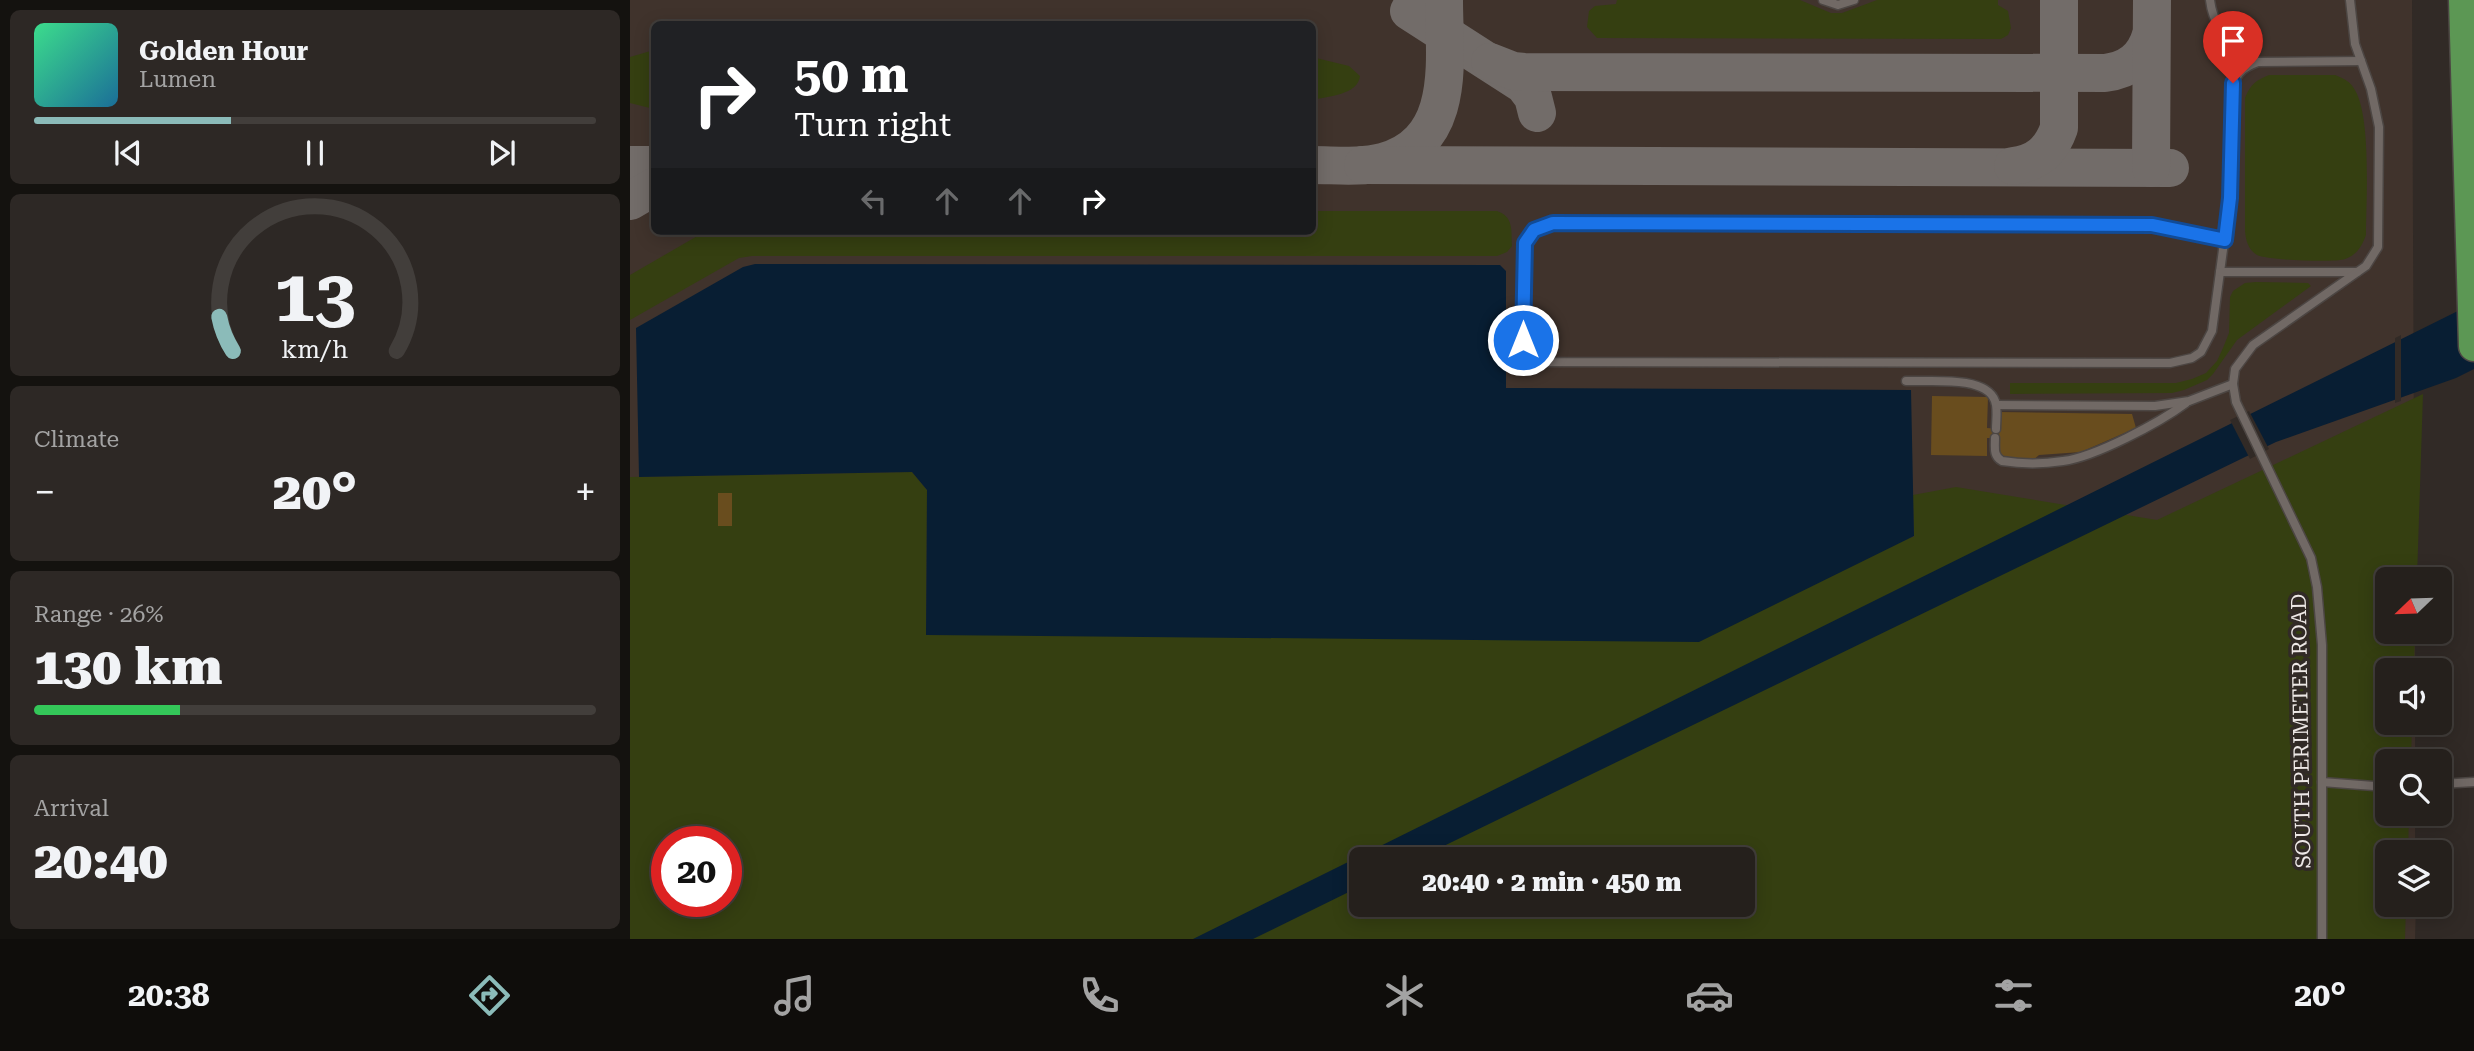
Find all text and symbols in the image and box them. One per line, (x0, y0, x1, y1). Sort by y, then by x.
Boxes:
pin (2203, 11, 2263, 83)
icon: arrive (2214, 22, 2252, 60)
text: Golden Hour (139, 36, 308, 66)
text: 50 m (794, 47, 909, 104)
icon: right (679, 49, 770, 140)
text: Lumen (139, 66, 216, 93)
text: Turn right (794, 106, 951, 144)
icon: previous (109, 134, 147, 172)
icon: pause (296, 134, 334, 172)
icon: next (483, 134, 521, 172)
icon: left (855, 182, 893, 220)
icon: ahead (928, 182, 966, 220)
icon: ahead (1001, 182, 1039, 220)
icon: right (1074, 182, 1112, 220)
text: 13 (274, 255, 356, 340)
position arrow (1486, 303, 1560, 377)
text: km/h (282, 335, 348, 364)
text: Climate (34, 426, 119, 453)
text: 20° (273, 461, 357, 522)
text: − (34, 470, 55, 514)
text: + (575, 470, 596, 514)
north arrow (2375, 567, 2452, 644)
map controls (2375, 567, 2452, 917)
street label: SOUTH PERIMETER ROAD (2287, 593, 2315, 869)
text: Range · 26% (34, 601, 163, 628)
text: 130 km (34, 636, 222, 697)
button: sound (2375, 658, 2452, 735)
button: search (2375, 749, 2452, 826)
text: Arrival (34, 795, 109, 822)
speed limit sign: 20 (651, 826, 742, 917)
text: 20:40 (34, 830, 168, 891)
button: layers (2375, 840, 2452, 917)
text: 20:40 · 2 min · 450 m (1422, 867, 1682, 897)
icon: directions (465, 971, 514, 1020)
icon: music (770, 971, 819, 1020)
icon: phone (1075, 971, 1124, 1020)
icon: climate (1380, 971, 1429, 1020)
icon: car (1685, 971, 1734, 1020)
icon: filters (1989, 971, 2038, 1020)
text: 20:38 (128, 976, 210, 1014)
text: 20° (2294, 976, 2346, 1014)

